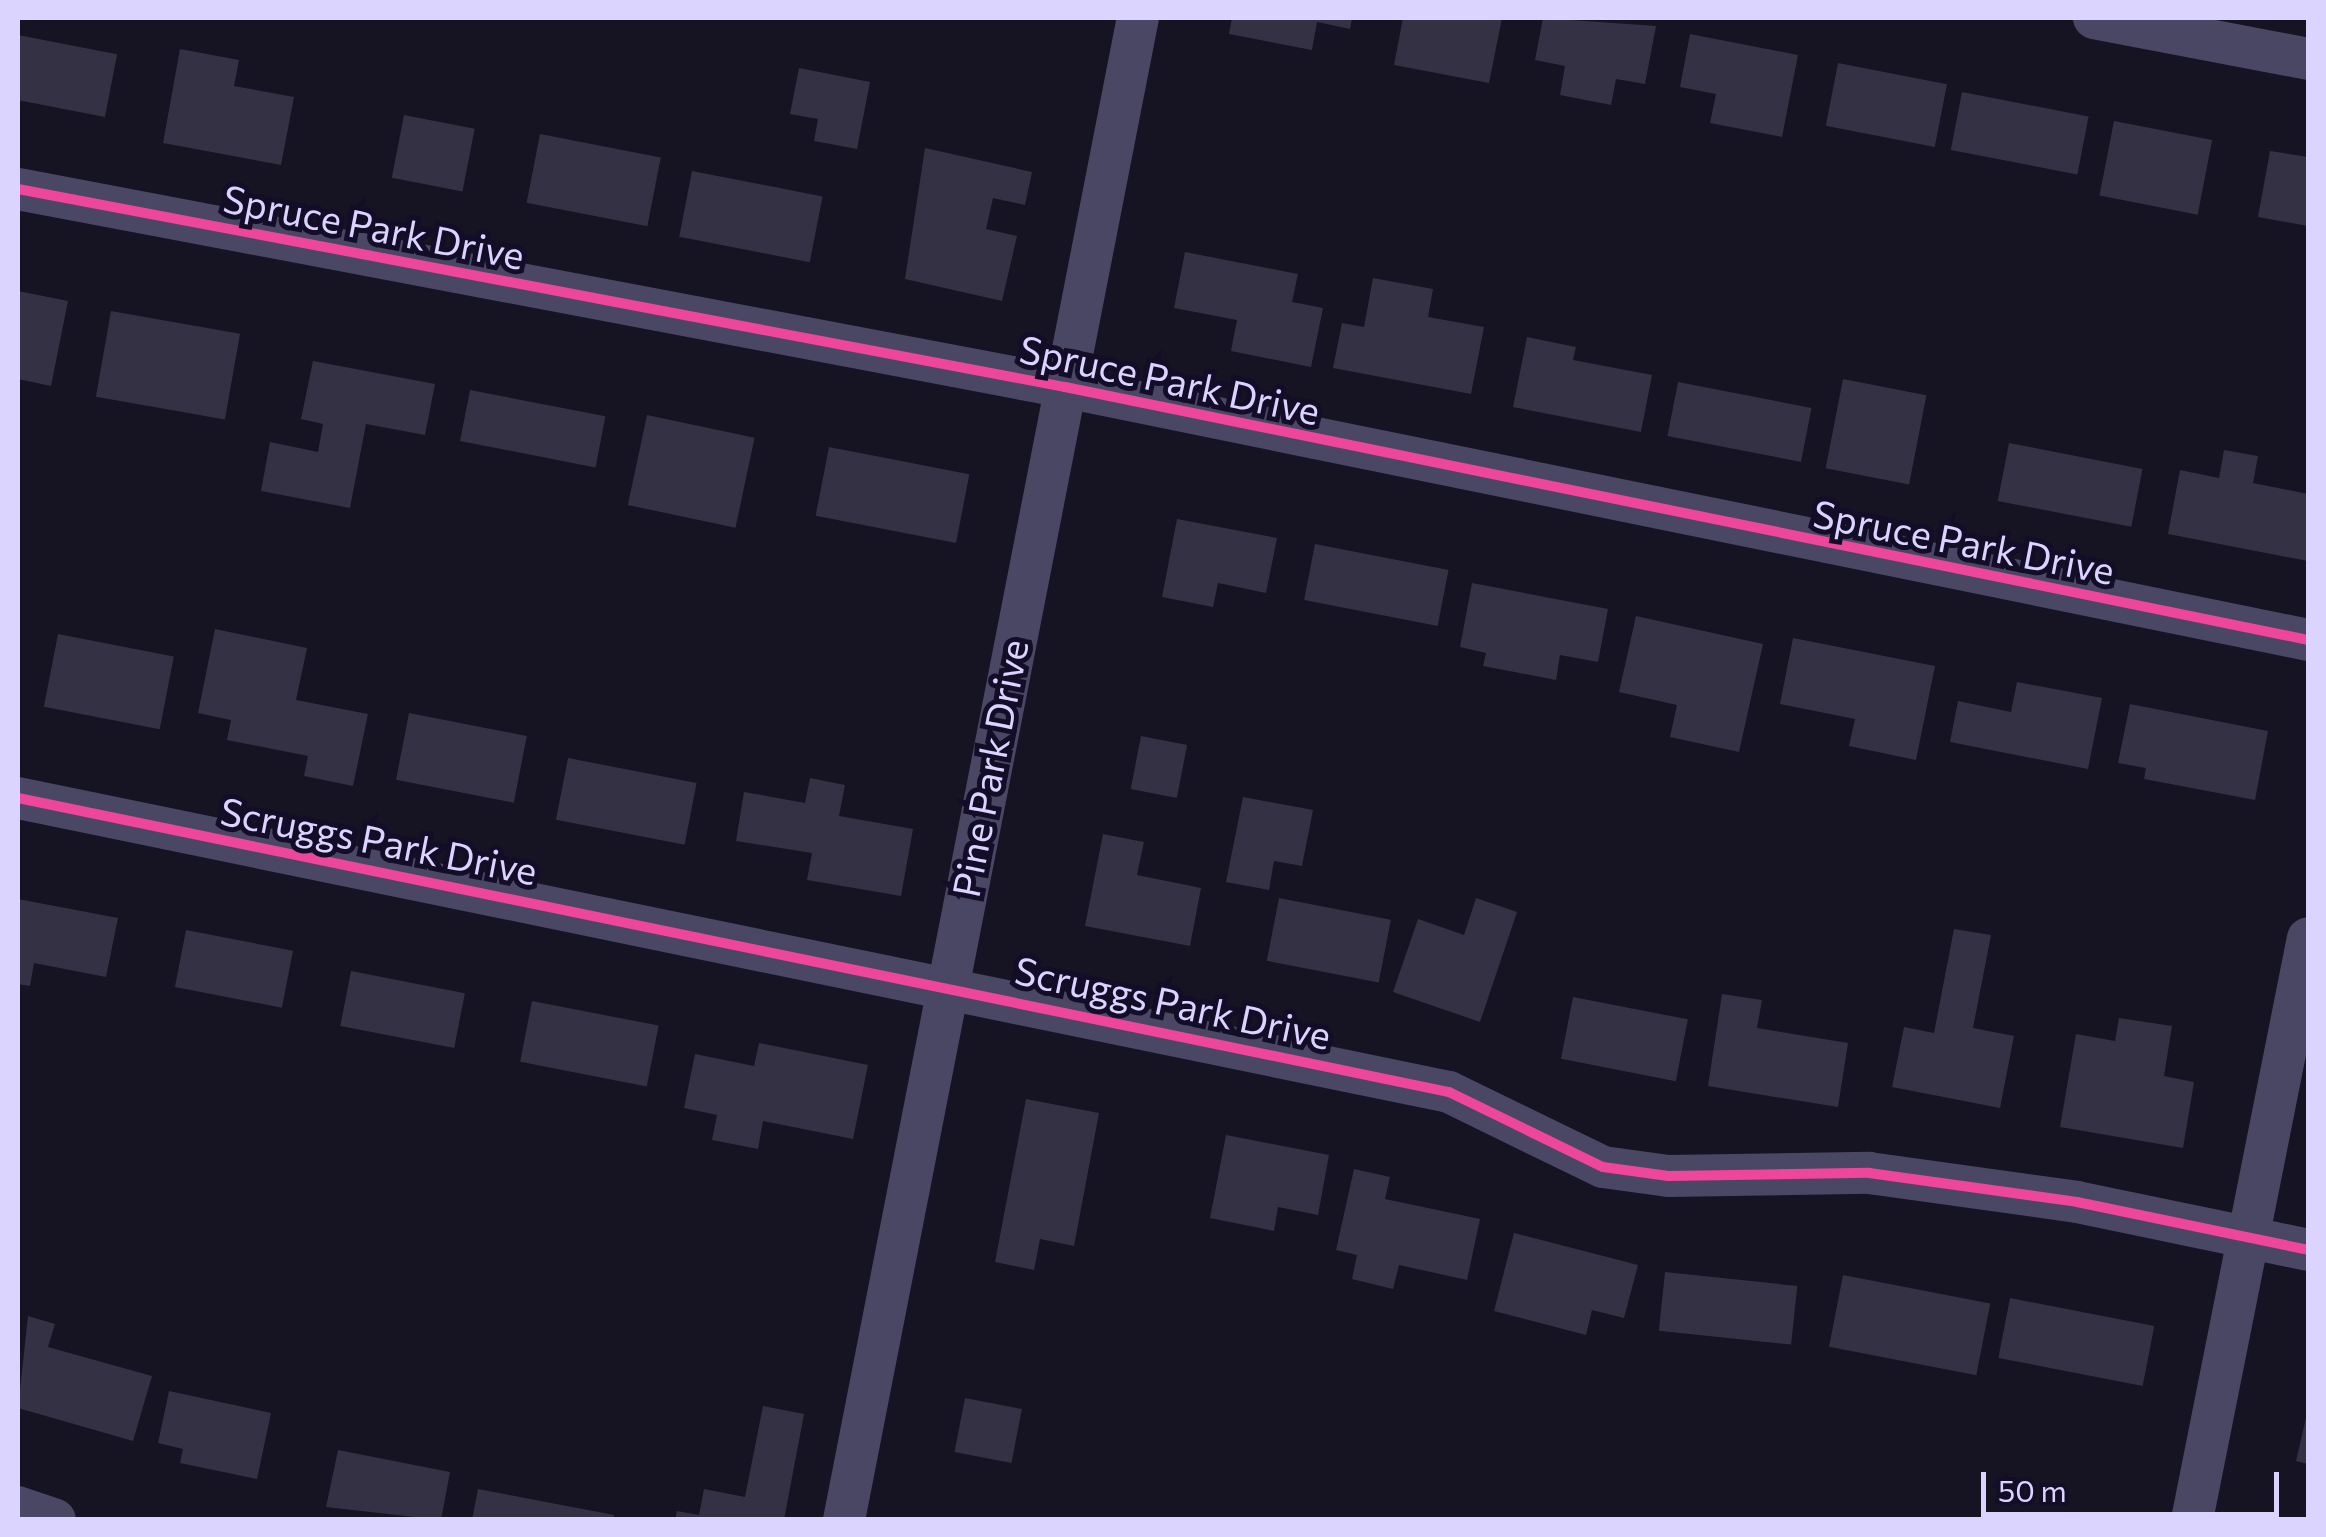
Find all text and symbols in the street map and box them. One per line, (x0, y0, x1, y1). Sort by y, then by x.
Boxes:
street label: Spruce Park Drive (220, 174, 528, 278)
street label: Spruce Park Drive (1016, 325, 1324, 433)
street label: Spruce Park Drive (1810, 489, 2118, 593)
street label: Pine Park Drive (942, 635, 1036, 901)
street label: Scruggs Park Drive (217, 787, 541, 893)
street label: Scruggs Park Drive (1011, 946, 1335, 1058)
scale bar (1986, 1452, 2284, 1514)
text: 50 m (1998, 1471, 2067, 1508)

